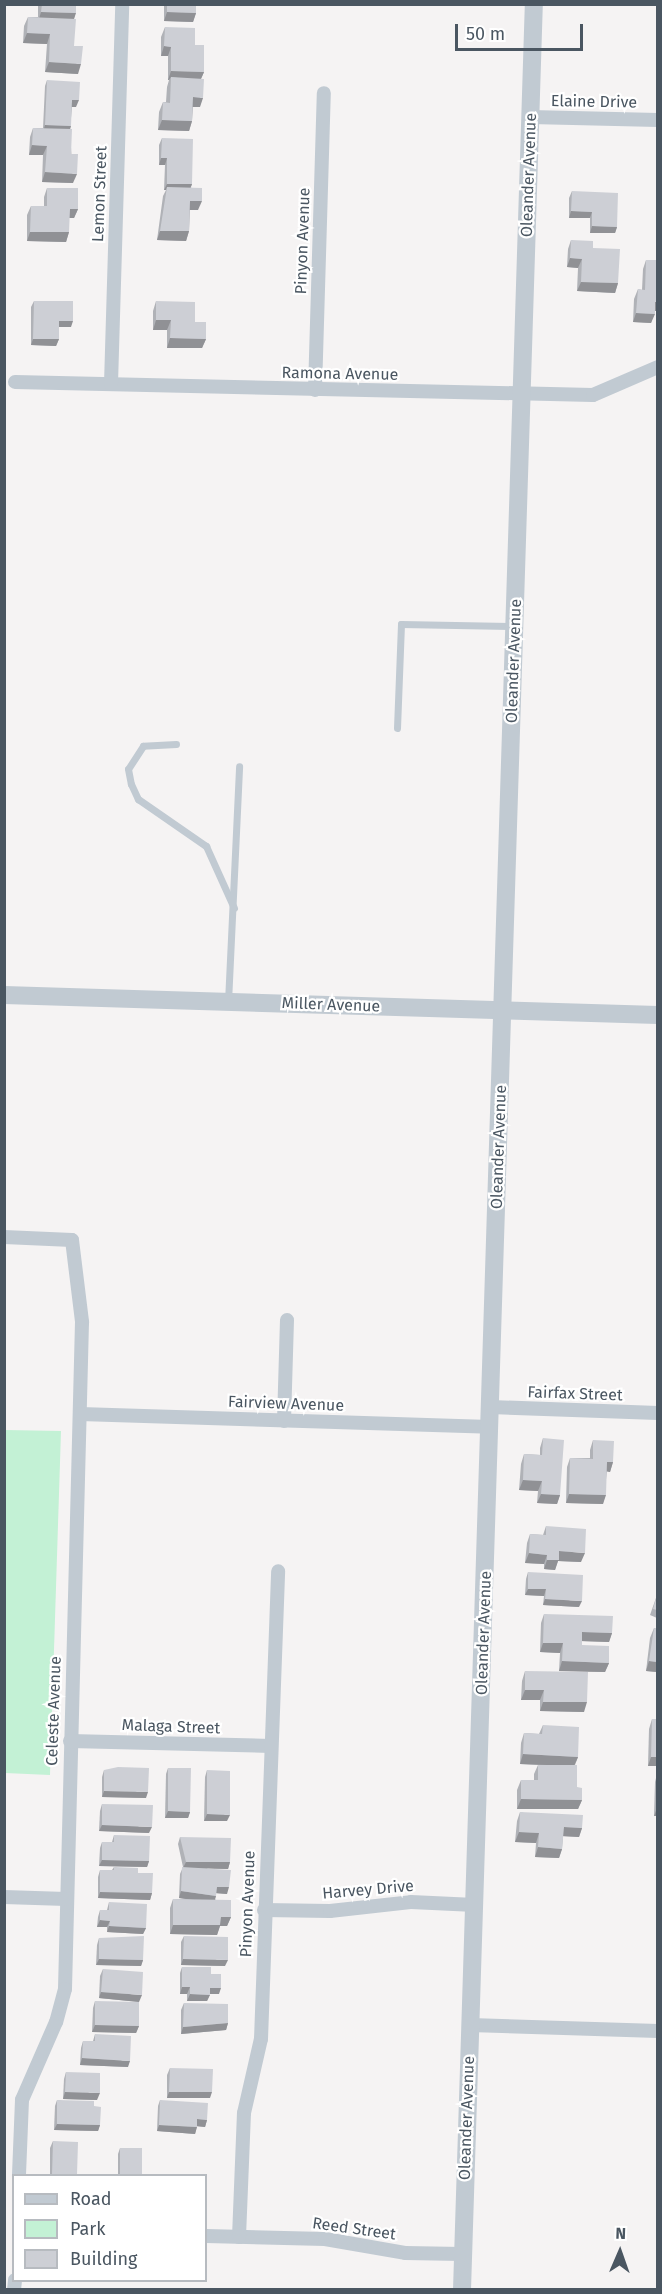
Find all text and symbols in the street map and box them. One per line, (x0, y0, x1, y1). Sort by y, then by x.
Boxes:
scale bar (458, 12, 586, 50)
text: 50 m (466, 23, 505, 45)
street label: Elaine Drive (551, 92, 637, 112)
street label: Oleander Avenue (517, 113, 541, 237)
street label: Lemon Street (89, 146, 111, 242)
street label: Pinyon Avenue (292, 187, 314, 295)
street label: Ramona Avenue (281, 363, 399, 385)
street label: Oleander Avenue (502, 599, 526, 723)
street label: Miller Avenue (281, 994, 381, 1016)
street label: Oleander Avenue (487, 1085, 511, 1209)
street label: Fairfax Street (527, 1383, 623, 1405)
street label: Fairview Avenue (228, 1392, 344, 1416)
street label: Oleander Avenue (472, 1571, 496, 1695)
street label: Celeste Avenue (42, 1656, 66, 1766)
street label: Malaga Street (121, 1716, 221, 1738)
street label: Pinyon Avenue (237, 1850, 259, 1958)
street label: Harvey Drive (321, 1876, 415, 1904)
street label: Oleander Avenue (455, 2056, 479, 2180)
legend (12, 2174, 207, 2282)
text: Road (70, 2188, 112, 2210)
street label: Reed Street (311, 2214, 397, 2244)
text: Park (70, 2218, 105, 2240)
north arrow (590, 2222, 650, 2282)
text: N (615, 2224, 626, 2243)
text: Building (70, 2248, 137, 2270)

